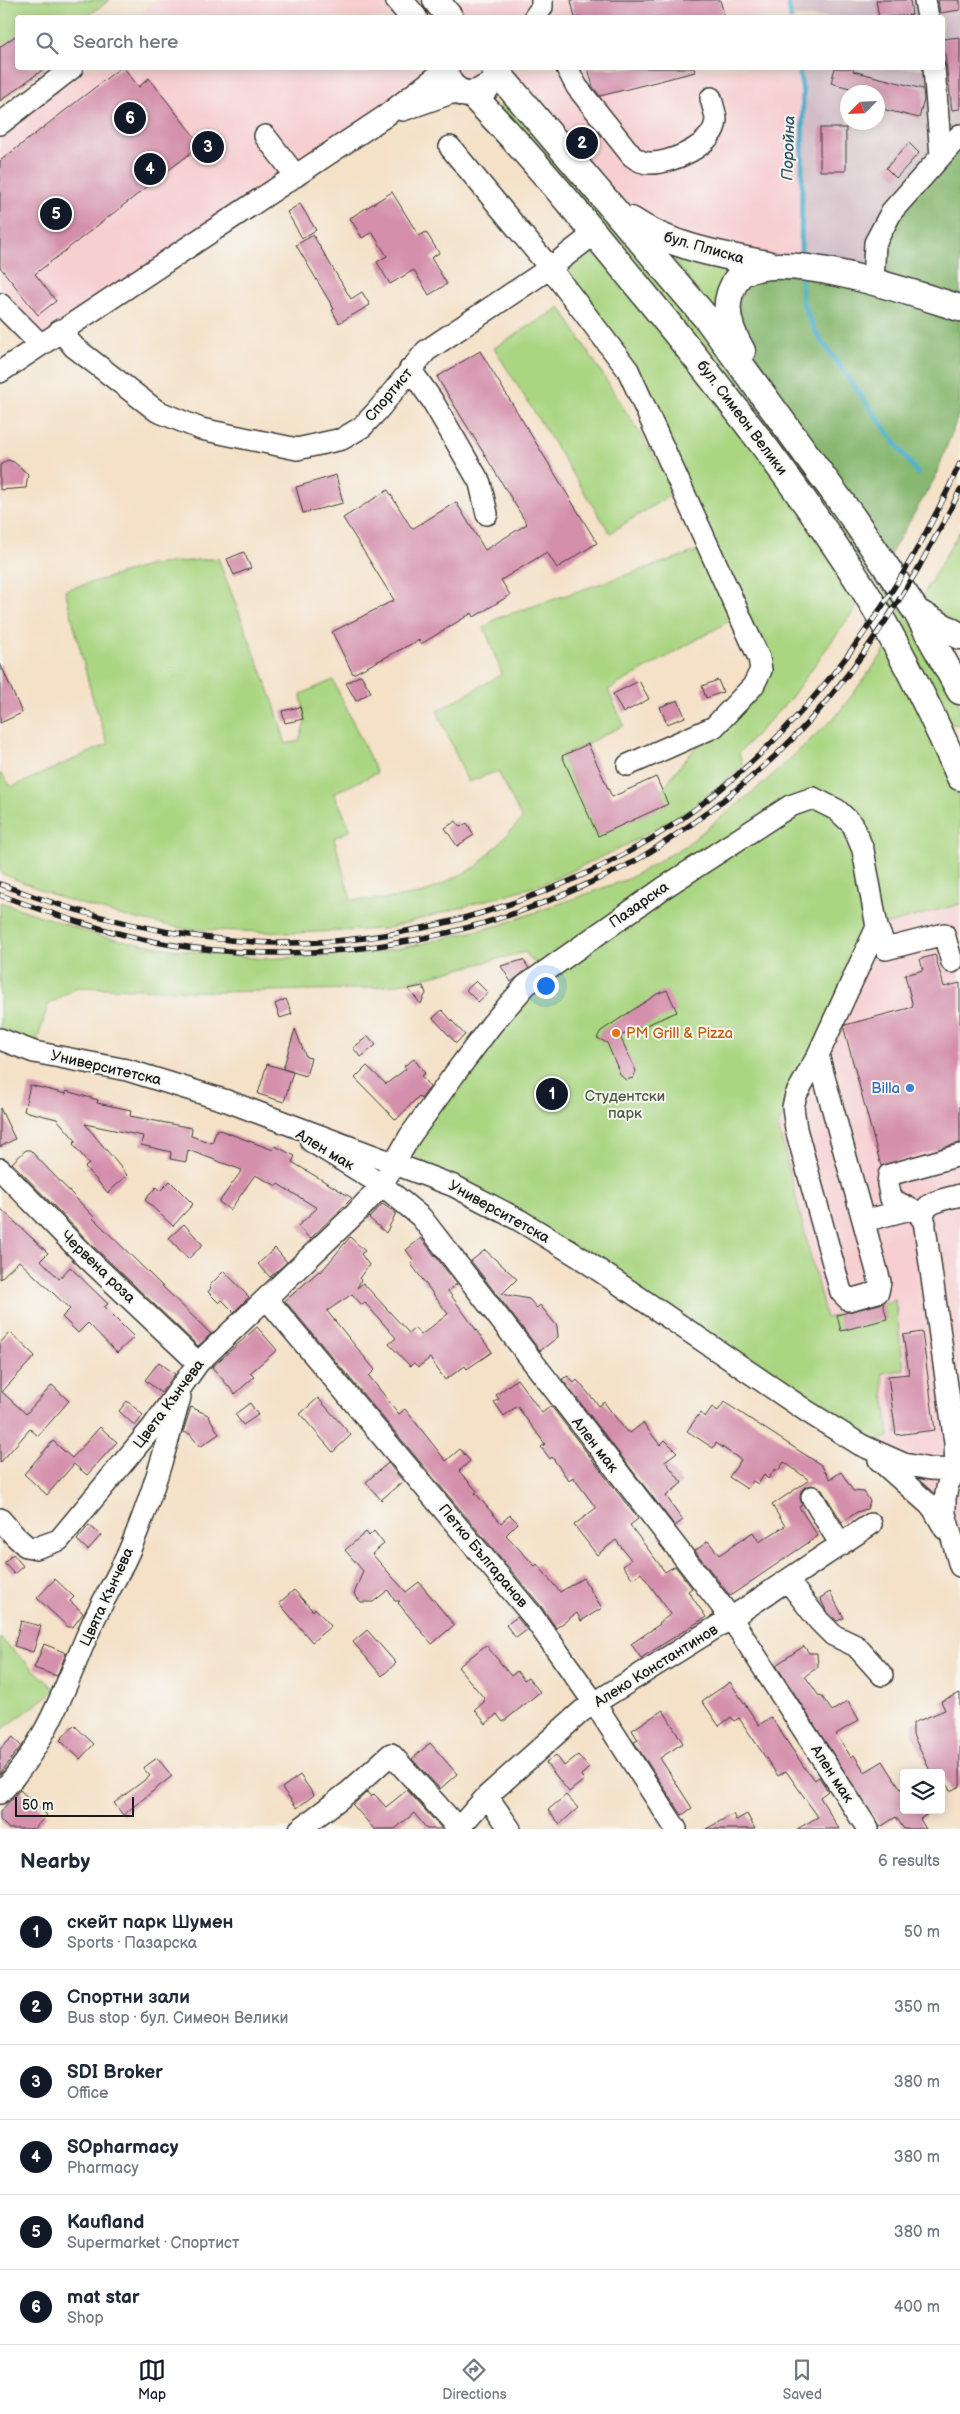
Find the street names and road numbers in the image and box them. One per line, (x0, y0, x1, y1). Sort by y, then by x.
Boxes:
street label: бул. Плиска (662, 227, 746, 269)
street label: бул. Симеон Велики (693, 357, 791, 479)
street label: Спортист (361, 364, 417, 426)
street label: Пазарска (605, 877, 673, 932)
street label: Университетска (49, 1046, 163, 1090)
street label: Ален мак (291, 1125, 358, 1175)
street label: Университетска (445, 1176, 553, 1248)
street label: Червена роза (57, 1227, 139, 1307)
street label: Цвета Кънчева (129, 1356, 209, 1452)
street label: Ален мак (567, 1413, 623, 1477)
street label: Петко Българанов (434, 1500, 532, 1612)
street label: Цвята Кънчева (76, 1545, 138, 1649)
street label: Алеко Константинов (590, 1620, 722, 1712)
street label: Ален мак (806, 1741, 858, 1807)

